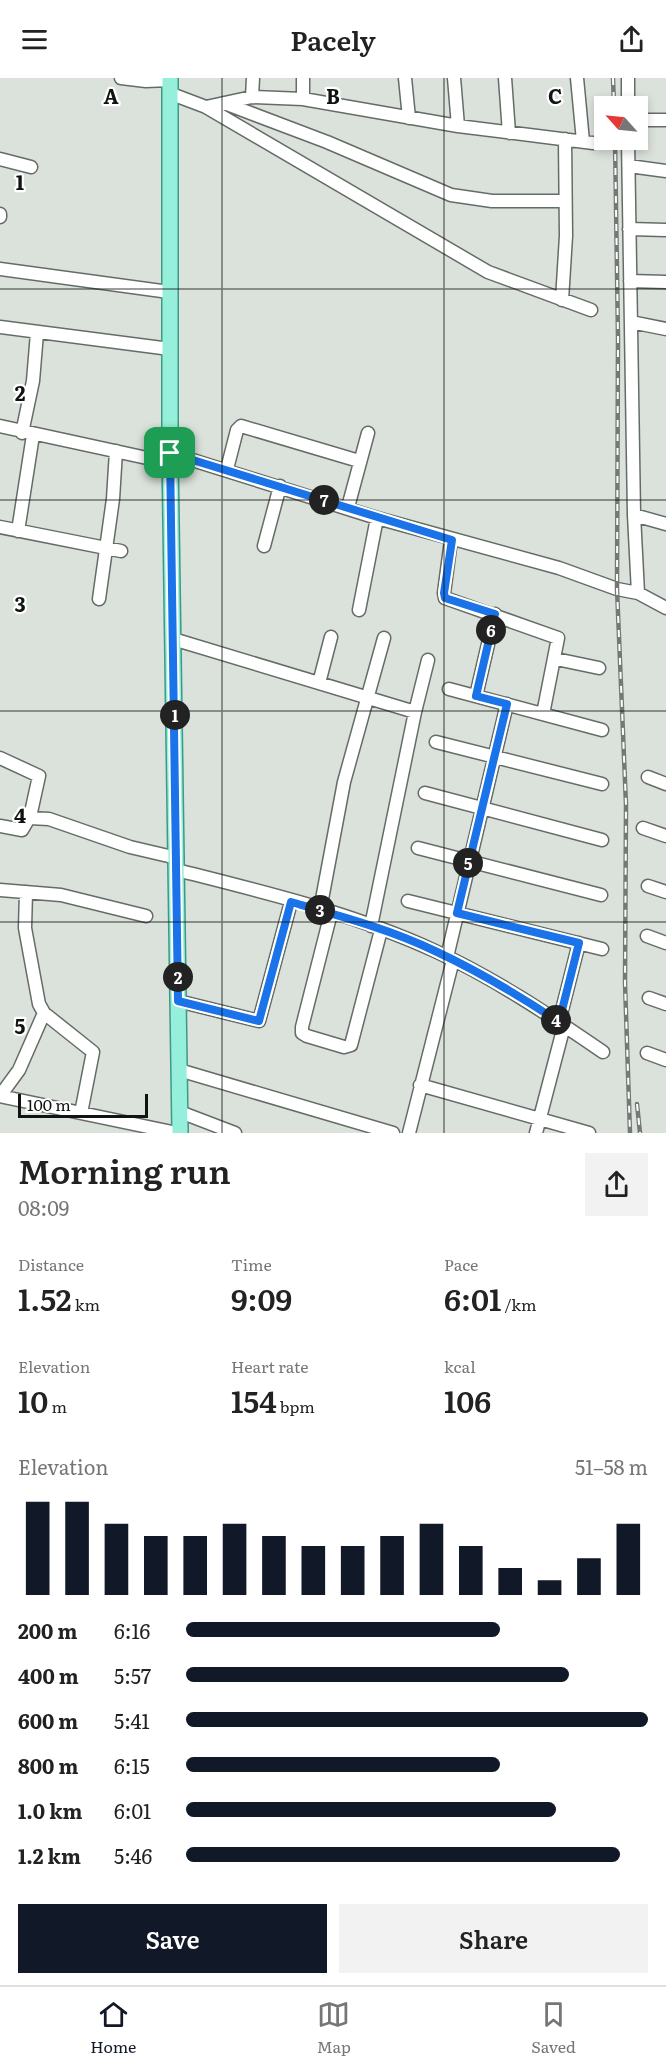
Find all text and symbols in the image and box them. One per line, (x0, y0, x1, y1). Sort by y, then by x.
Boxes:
text: Pacely (290, 19, 376, 59)
icon: menu (18, 23, 51, 56)
icon: share (615, 23, 648, 56)
text: A (103, 80, 119, 110)
text: B (326, 80, 340, 110)
text: C (548, 80, 562, 110)
north arrow (594, 96, 648, 150)
map controls (594, 96, 648, 150)
text: 1 (16, 166, 24, 196)
text: 2 (15, 377, 26, 407)
pin (144, 427, 195, 478)
icon: arrive (153, 436, 186, 469)
pin: 7 (309, 485, 339, 515)
text: 7 (320, 488, 328, 512)
text: 3 (14, 588, 26, 618)
pin: 6 (476, 615, 506, 645)
text: 6 (486, 618, 496, 642)
pin: 1 (160, 700, 190, 730)
text: 1 (172, 703, 178, 727)
text: 4 (14, 799, 26, 829)
pin: 5 (453, 848, 483, 878)
text: 5 (464, 851, 472, 875)
pin: 3 (305, 895, 335, 925)
text: 3 (316, 898, 324, 922)
pin: 2 (163, 962, 193, 992)
text: 2 (174, 965, 182, 989)
pin: 4 (541, 1005, 571, 1035)
text: 4 (551, 1008, 561, 1032)
text: 5 (15, 1010, 26, 1040)
scale bar (18, 1091, 148, 1118)
text: 100 m (27, 1092, 71, 1116)
text: Morning run (18, 1145, 231, 1194)
button: share (585, 1153, 648, 1216)
text: 08:09 (18, 1192, 69, 1222)
text: Distance (18, 1252, 84, 1276)
text: Time (231, 1252, 272, 1276)
text: Pace (444, 1252, 478, 1276)
text: 1.52 (18, 1276, 72, 1320)
text: 9:09 (231, 1276, 292, 1320)
text: 6:01 (444, 1276, 501, 1320)
text: km (72, 1292, 100, 1316)
text: /km (501, 1292, 536, 1316)
text: Elevation (18, 1354, 90, 1378)
text: Heart rate (231, 1354, 309, 1378)
text: kcal (444, 1354, 476, 1378)
text: 10 (18, 1378, 48, 1422)
text: 154 (231, 1378, 277, 1422)
text: 106 (444, 1378, 491, 1422)
text: m (48, 1394, 67, 1418)
text: bpm (277, 1394, 315, 1418)
text: Elevation (18, 1451, 108, 1481)
text: 51–58 m (575, 1451, 648, 1481)
text: 200 m (18, 1615, 77, 1645)
text: 6:16 (114, 1615, 150, 1645)
text: 400 m (18, 1660, 79, 1690)
text: 5:57 (114, 1660, 151, 1690)
text: 600 m (18, 1705, 78, 1735)
text: 5:41 (114, 1705, 150, 1735)
text: 800 m (18, 1750, 78, 1780)
text: 6:15 (114, 1750, 150, 1780)
text: 1.0 km (18, 1795, 83, 1825)
text: 6:01 (114, 1795, 151, 1825)
text: 1.2 km (18, 1840, 81, 1870)
text: 5:46 (114, 1840, 152, 1870)
button: Save (18, 1904, 327, 1973)
button: Share (339, 1904, 648, 1973)
tab: Home (90, 1998, 136, 2058)
tab: Map (317, 1998, 351, 2058)
tab: Saved (531, 1998, 576, 2058)

